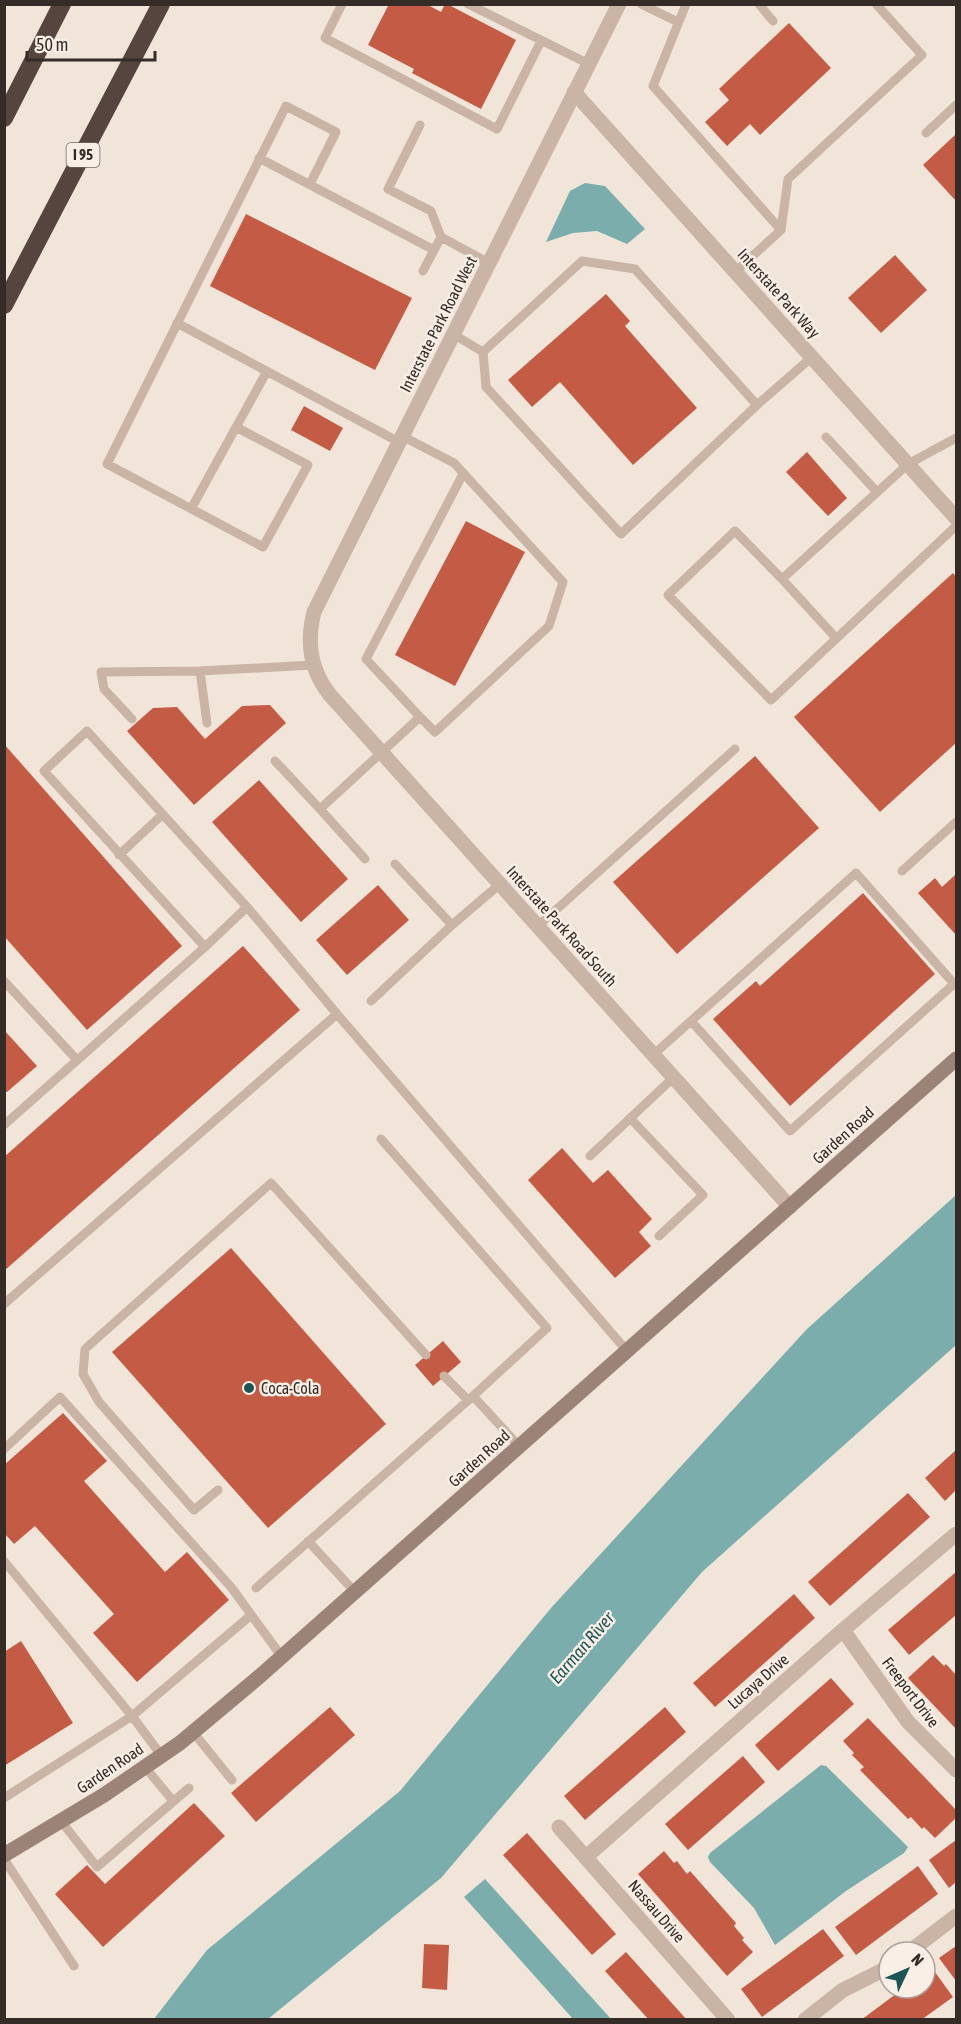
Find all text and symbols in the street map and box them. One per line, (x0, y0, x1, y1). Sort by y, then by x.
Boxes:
scale bar (27, 24, 154, 62)
text: 50 m (36, 34, 68, 55)
road number: I 95 (66, 143, 100, 167)
street label: Interstate Park Way (733, 245, 824, 342)
street label: Interstate Park Road West (396, 253, 480, 395)
street label: Interstate Park Road South (503, 862, 621, 990)
street label: Garden Road (809, 1103, 877, 1167)
place label: Coca-Cola (261, 1379, 319, 1397)
marker: Coca-Cola (242, 1381, 256, 1395)
street label: Garden Road (445, 1426, 513, 1490)
water label: Earman River (545, 1607, 619, 1688)
street label: Lucaya Drive (724, 1650, 793, 1713)
street label: Freeport Drive (878, 1654, 943, 1731)
street label: Garden Road (73, 1739, 147, 1797)
street label: Nassau Drive (625, 1876, 689, 1946)
north arrow (877, 1940, 937, 2000)
text: N (908, 1950, 928, 1969)

